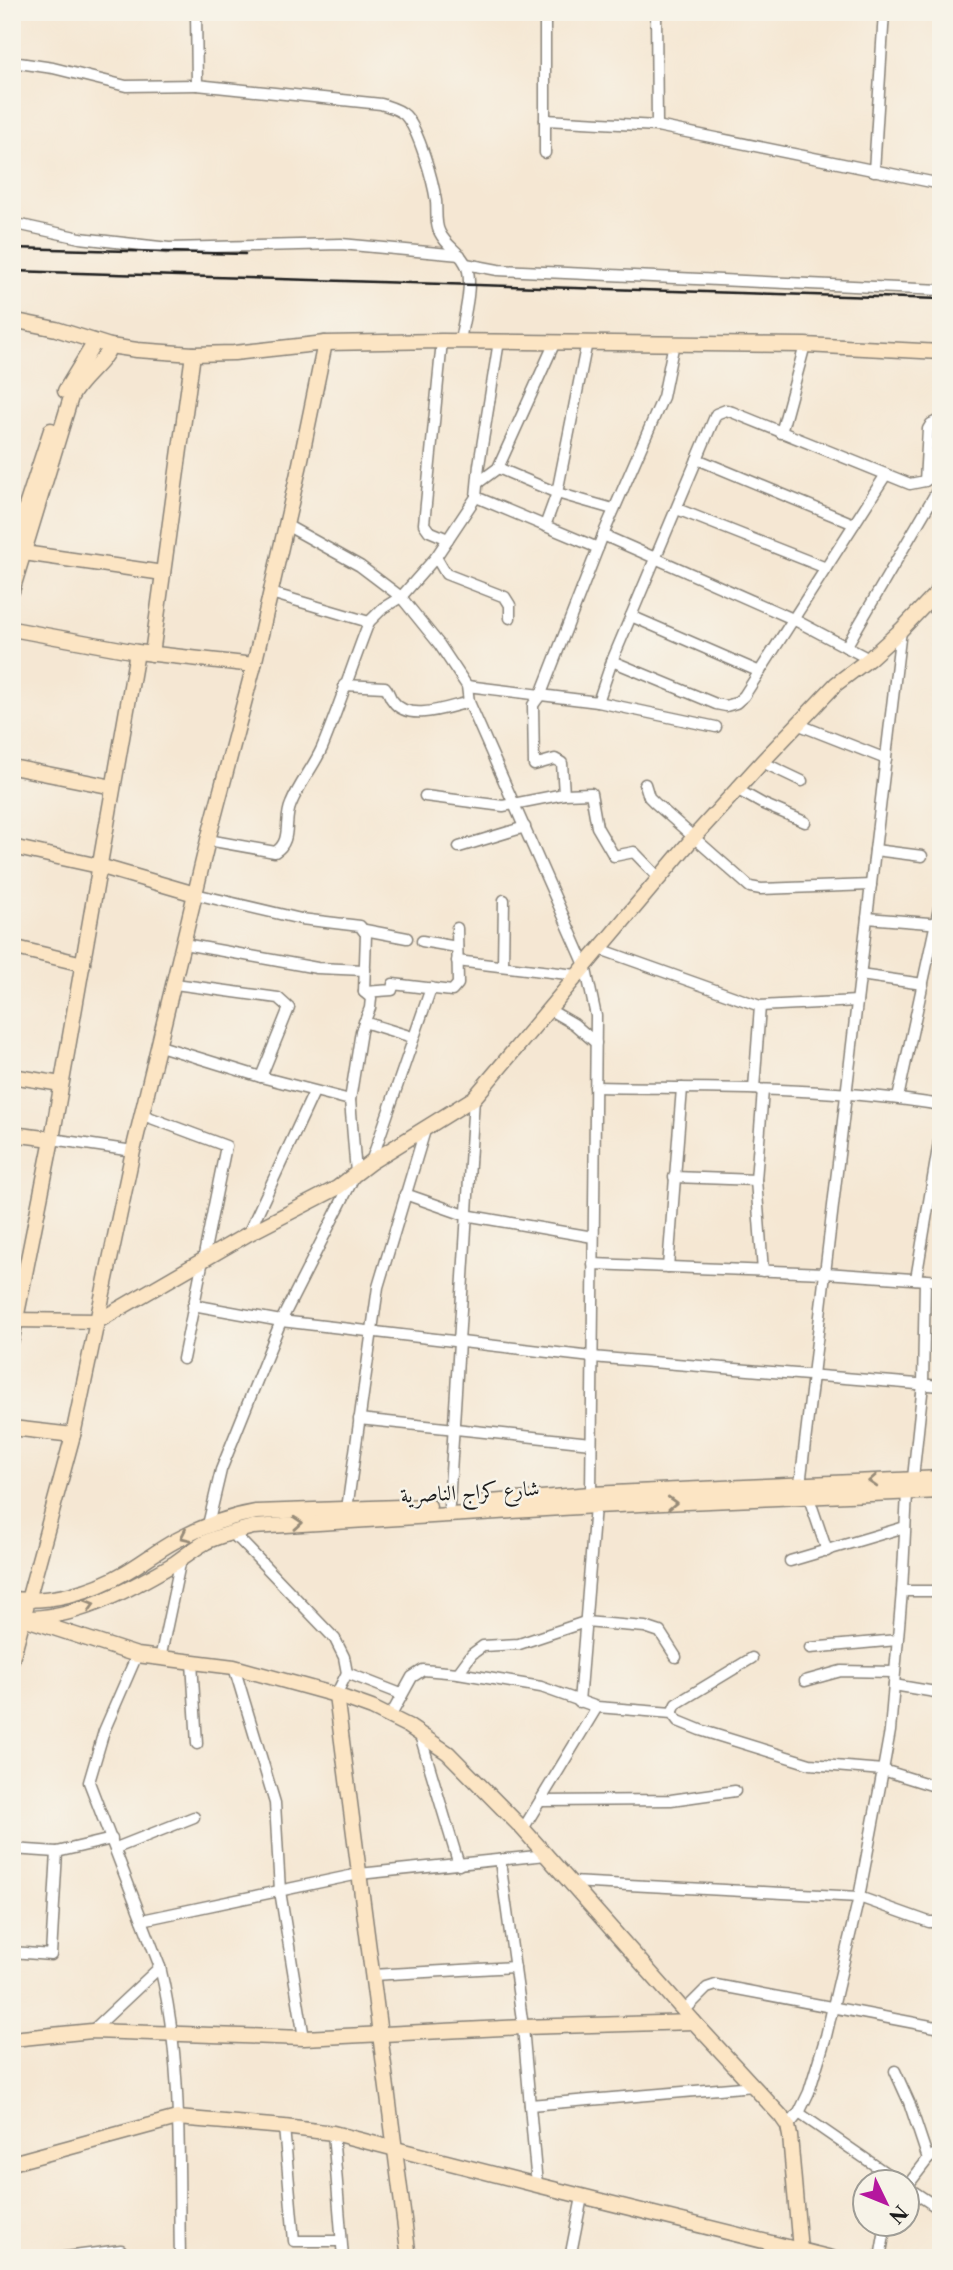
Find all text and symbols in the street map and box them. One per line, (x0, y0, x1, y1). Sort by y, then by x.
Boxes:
one-way arrow (867, 1473, 878, 1488)
street label: شارع كراج الناصرية (400, 1475, 541, 1515)
one-way arrow (667, 1496, 678, 1511)
one-way arrow (293, 1516, 304, 1531)
one-way arrow (180, 1528, 192, 1542)
one-way arrow (83, 1599, 95, 1614)
north arrow (852, 2168, 922, 2238)
text: N (884, 2200, 912, 2228)

